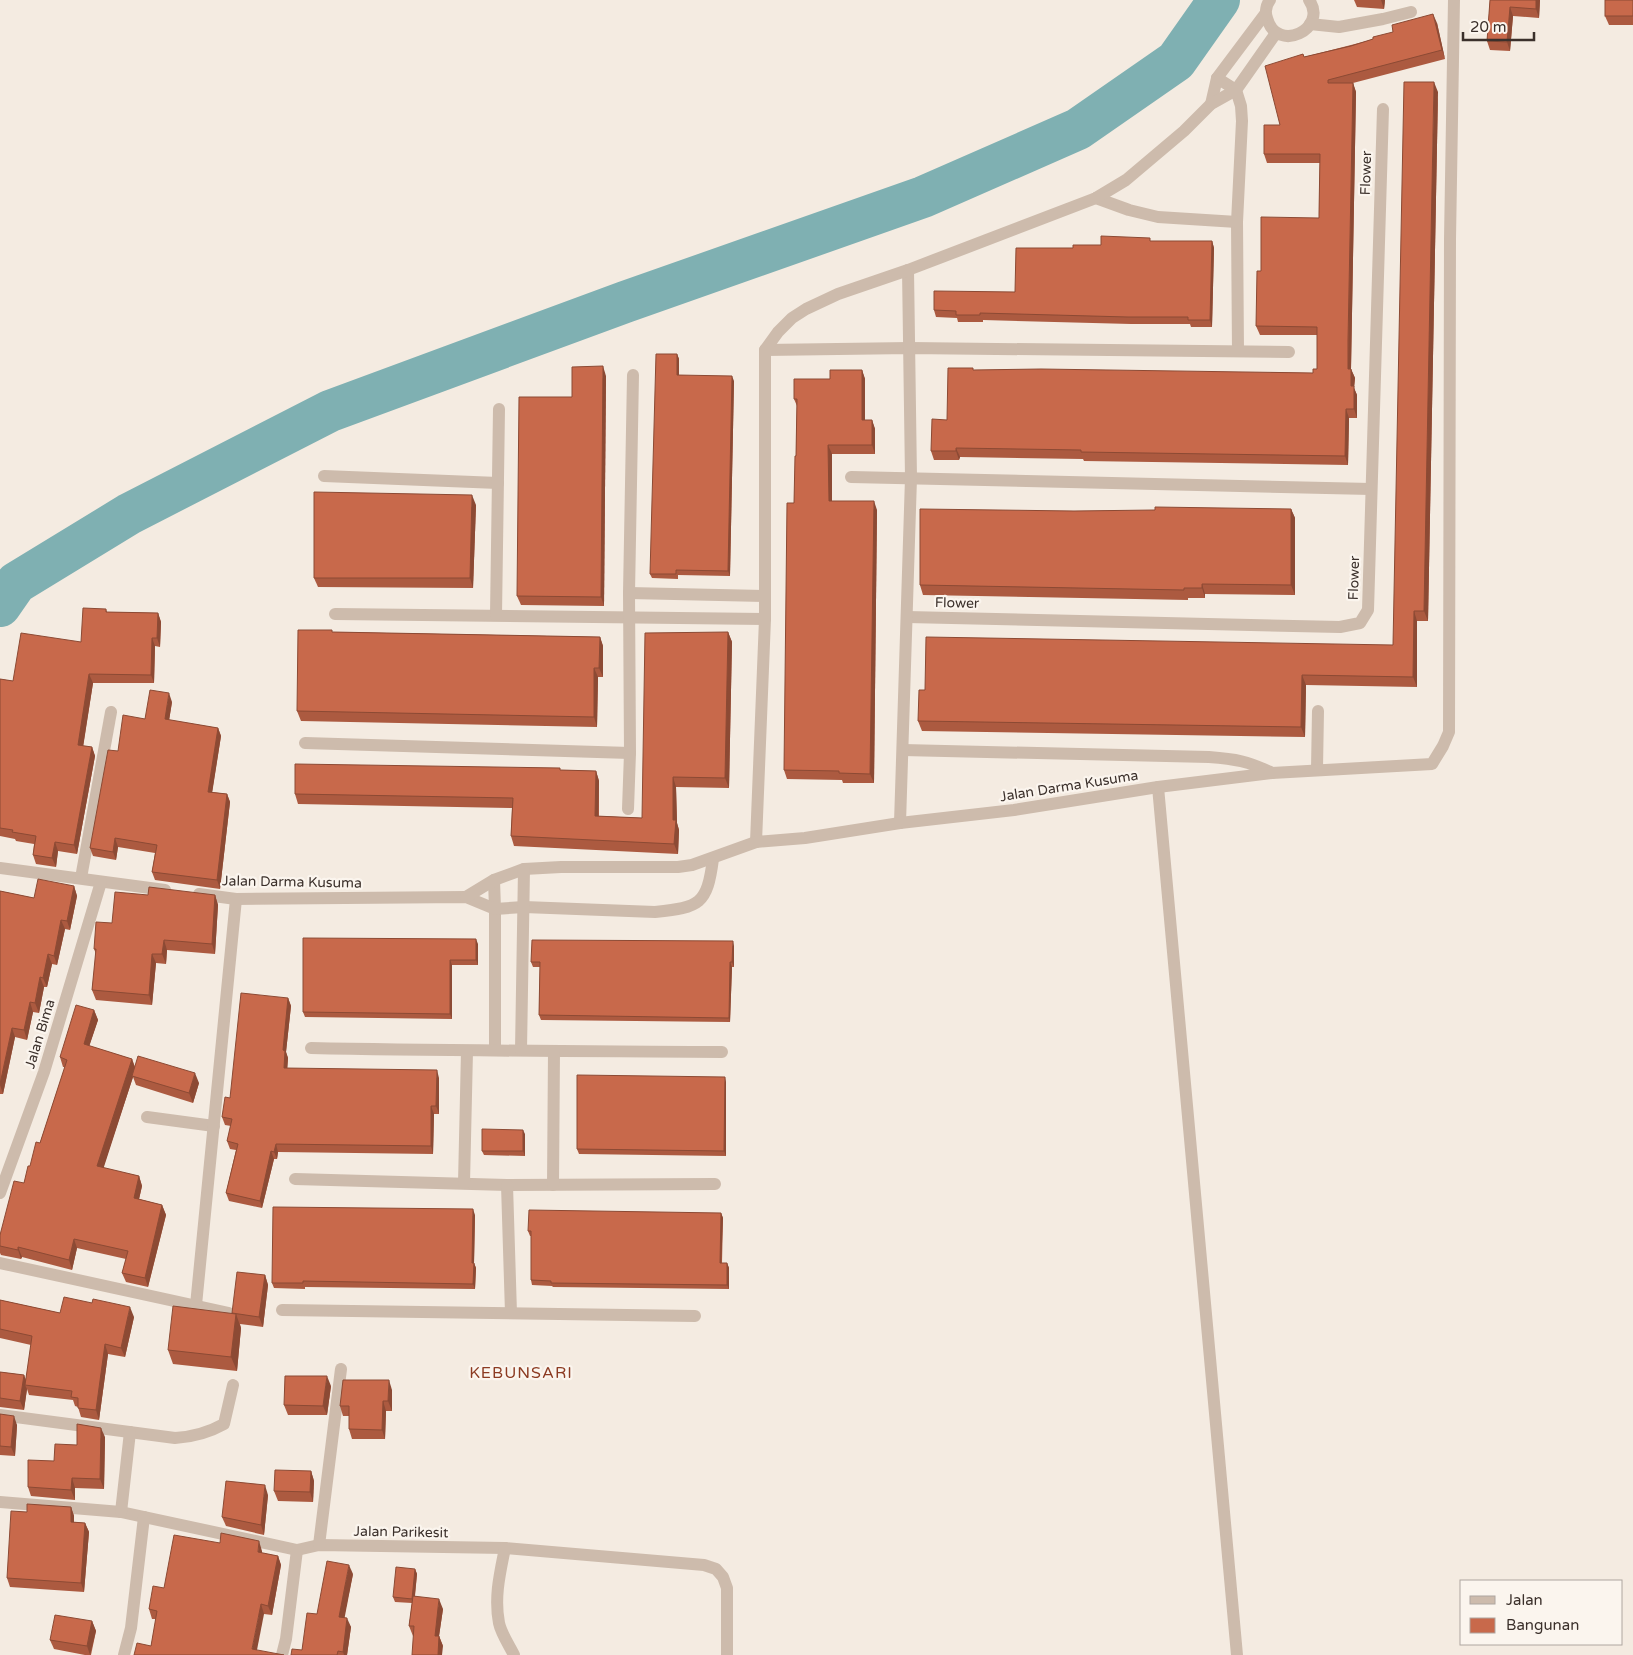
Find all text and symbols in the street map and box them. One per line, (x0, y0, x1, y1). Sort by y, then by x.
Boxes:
scale bar (1463, 10, 1534, 42)
text: 20 m (1470, 18, 1507, 36)
street label: Flower (1357, 150, 1375, 196)
street label: Flower (1345, 555, 1363, 601)
street label: Flower (935, 594, 980, 612)
street label: Jalan Darma Kusuma (999, 767, 1139, 805)
street label: Jalan Darma Kusuma (222, 872, 362, 892)
street label: Jalan Bima (21, 997, 59, 1071)
district label: KEBUNSARI (469, 1363, 573, 1383)
street label: Jalan Parikesit (354, 1523, 449, 1541)
legend (1460, 1580, 1623, 1645)
text: Jalan (1506, 1591, 1543, 1609)
text: Bangunan (1506, 1616, 1579, 1634)

